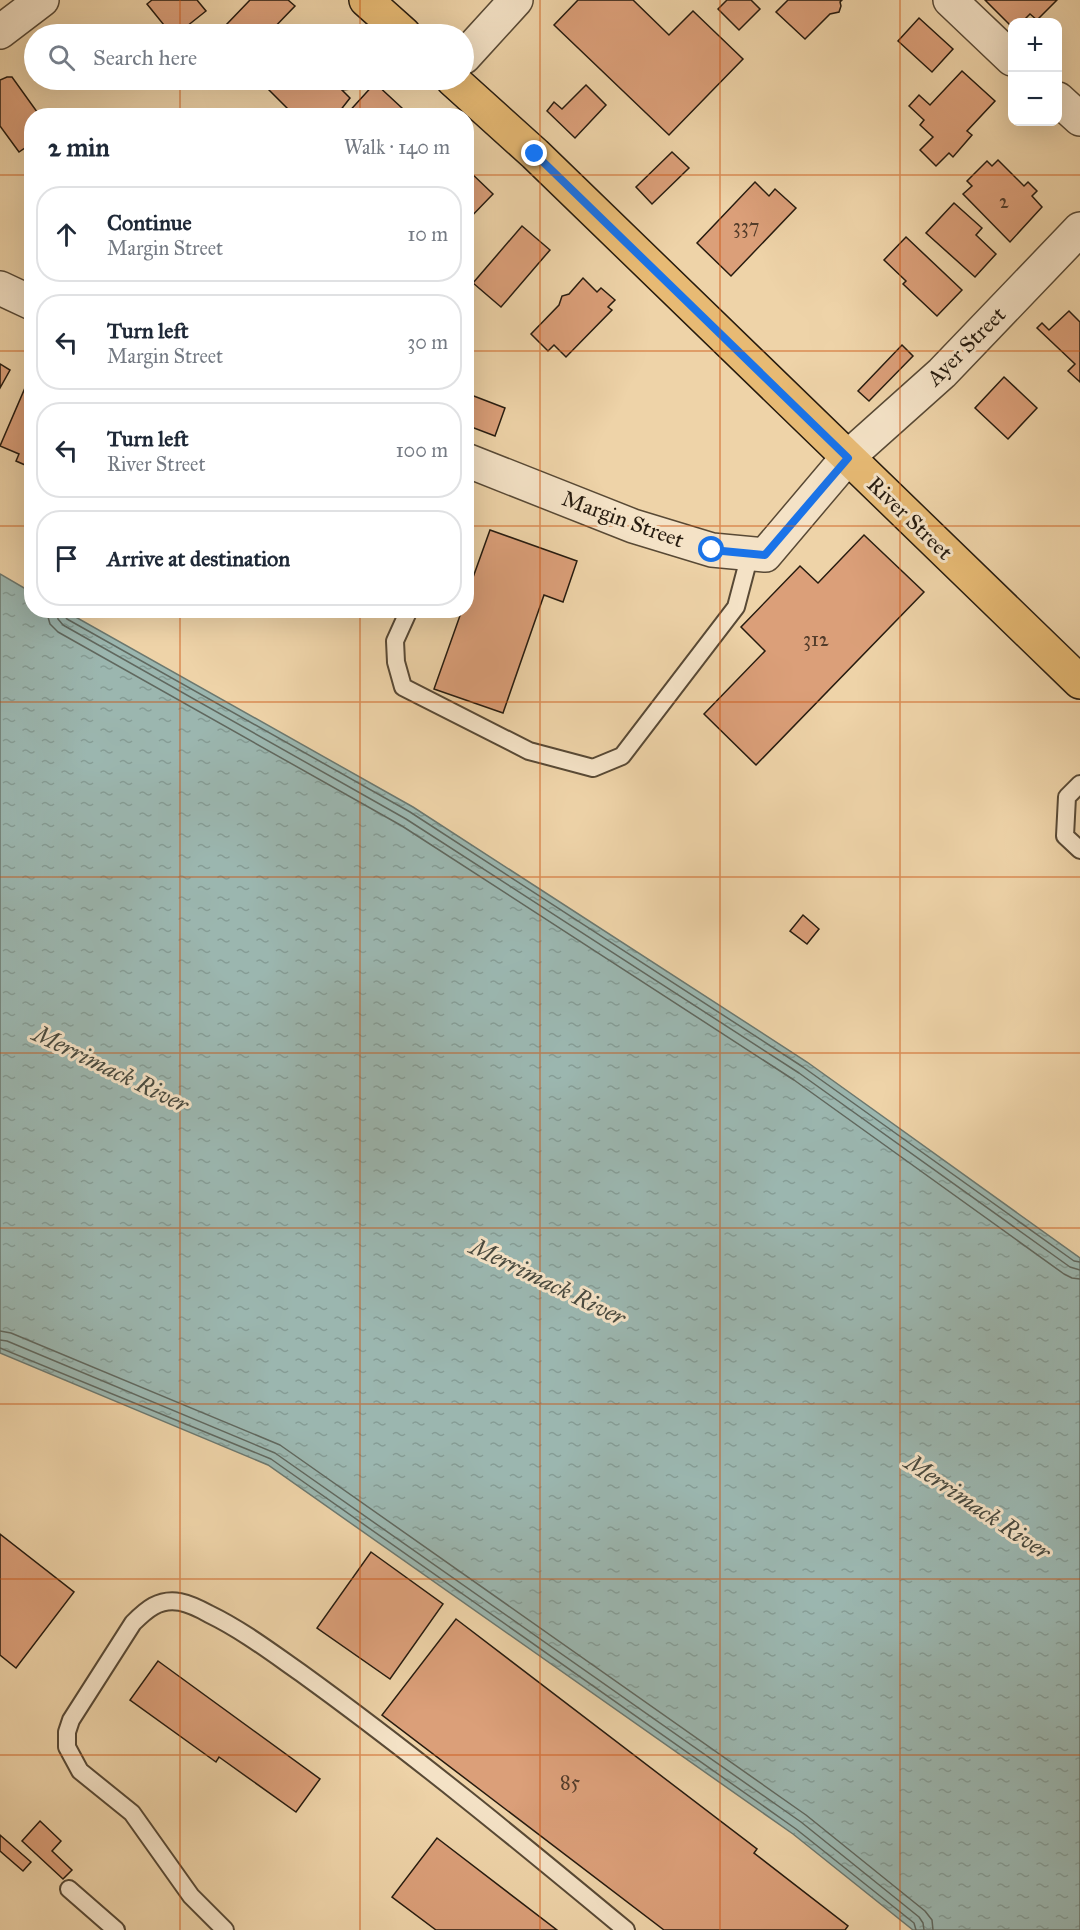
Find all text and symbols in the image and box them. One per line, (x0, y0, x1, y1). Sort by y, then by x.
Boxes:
map controls (1008, 18, 1062, 126)
button: + (1008, 18, 1062, 72)
search box (24, 24, 474, 90)
icon: search (45, 41, 78, 74)
text: Search here (93, 44, 197, 71)
button: − (1008, 72, 1062, 126)
text: 2 min (48, 131, 109, 163)
text: Walk · 140 m (344, 135, 450, 159)
route end (521, 140, 547, 166)
house number: 2 (999, 189, 1009, 213)
text: Continue (107, 209, 192, 236)
house number: 337 (733, 214, 759, 238)
icon: ahead (50, 218, 83, 251)
text: 10 m (407, 222, 448, 246)
text: Margin Street (107, 236, 223, 260)
street label: Ayer Street (920, 301, 1011, 392)
text: Turn left (107, 317, 189, 344)
icon: left (50, 326, 83, 359)
text: 30 m (407, 330, 448, 354)
text: Margin Street (107, 344, 223, 368)
text: Turn left (107, 425, 189, 452)
icon: left (50, 434, 83, 467)
text: 100 m (396, 438, 448, 462)
text: River Street (107, 452, 206, 476)
street label: River Street (862, 471, 959, 565)
street label: Margin Street (558, 484, 688, 554)
route start (698, 536, 724, 562)
icon: arrive (50, 542, 83, 575)
text: Arrive at destination (107, 545, 290, 572)
house number: 312 (803, 627, 829, 651)
water label: Merrimack River (27, 1018, 195, 1120)
water label: Merrimack River (464, 1231, 632, 1333)
water label: Merrimack River (898, 1446, 1058, 1568)
house number: 85 (560, 1770, 580, 1794)

